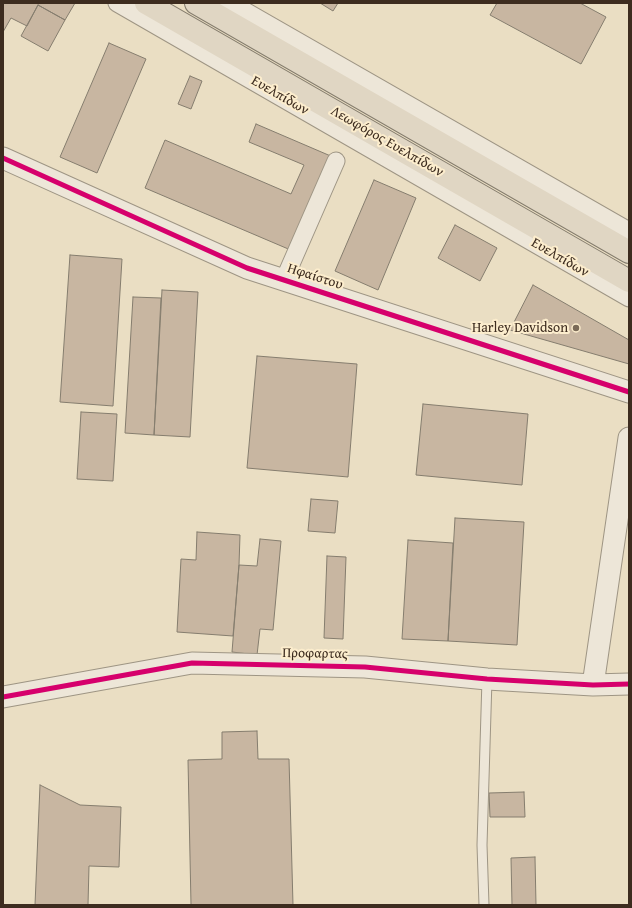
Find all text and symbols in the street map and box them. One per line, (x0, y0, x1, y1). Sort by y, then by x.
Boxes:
street label: Ευελπίδων (248, 73, 312, 119)
street label: Λεωφόρος Ευελπίδων (328, 103, 446, 181)
street label: Ευελπίδων (528, 235, 592, 281)
street label: Ηφαίστου (285, 260, 345, 294)
place label: Harley Davidson (472, 320, 568, 336)
marker: Harley Davidson (571, 323, 581, 333)
street label: Προφαρτας (282, 645, 348, 663)

